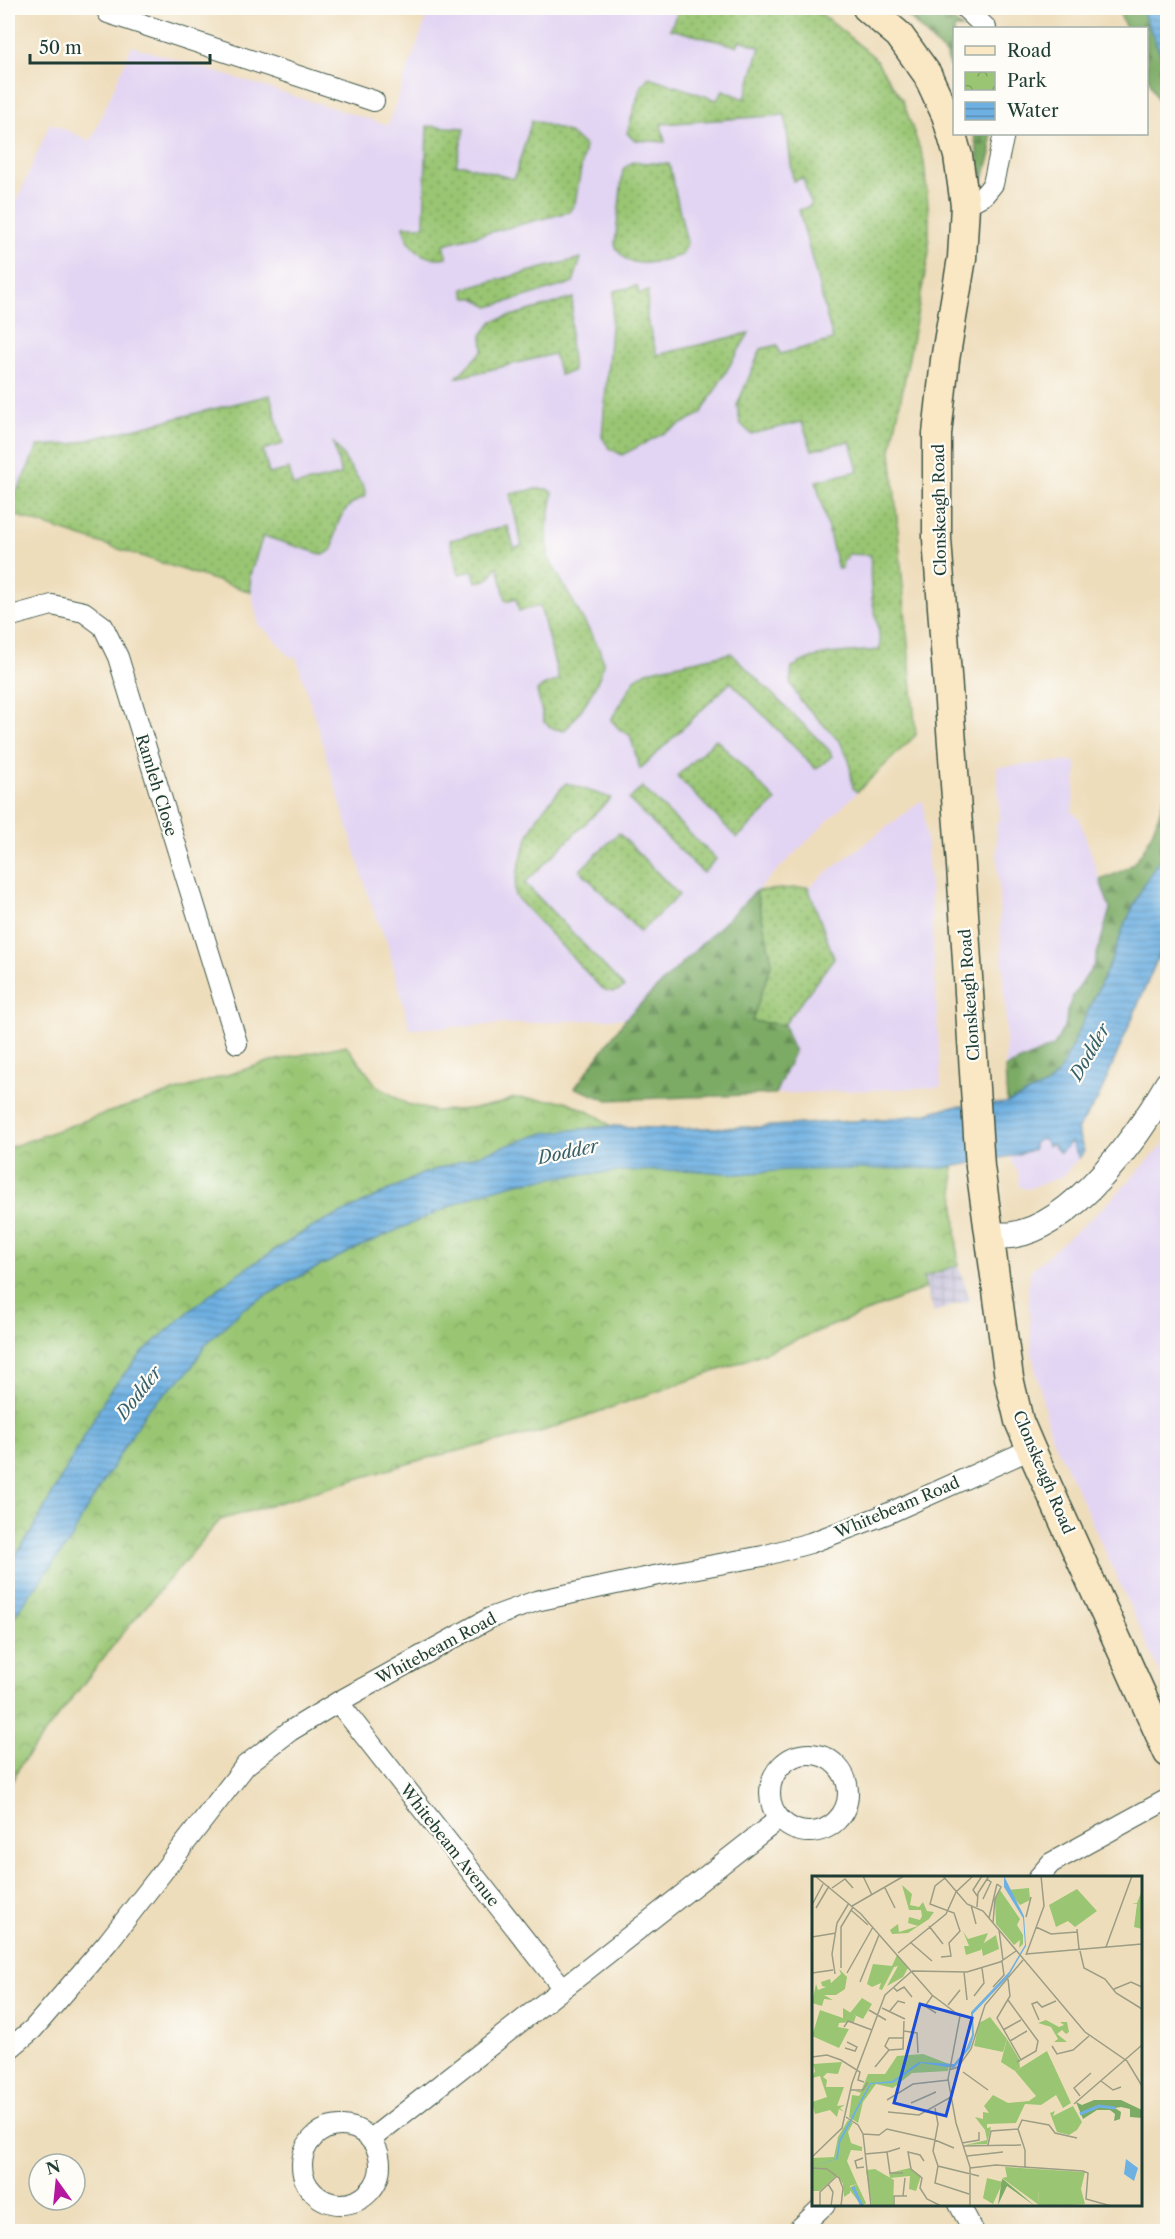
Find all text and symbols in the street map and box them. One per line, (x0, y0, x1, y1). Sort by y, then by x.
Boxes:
scale bar (30, 27, 210, 65)
legend (953, 27, 1148, 135)
text: 50 m (39, 37, 82, 59)
text: Road (1007, 40, 1052, 62)
text: Park (1007, 70, 1048, 92)
text: Water (1006, 100, 1059, 122)
street label: Clonskeagh Road (928, 443, 950, 576)
street label: Ramleh Close (132, 731, 182, 839)
street label: Clonskeagh Road (954, 928, 984, 1062)
water label: Dodder (1064, 1018, 1116, 1086)
water label: Dodder (534, 1134, 602, 1170)
water label: Dodder (110, 1361, 168, 1426)
street label: Clonskeagh Road (1009, 1407, 1079, 1537)
street label: Whitebeam Road (831, 1472, 962, 1543)
street label: Whitebeam Road (372, 1608, 500, 1689)
street label: Whitebeam Avenue (395, 1779, 504, 1910)
inset map (812, 1876, 1142, 2206)
north arrow (27, 2152, 87, 2212)
text: N (44, 2156, 63, 2179)

